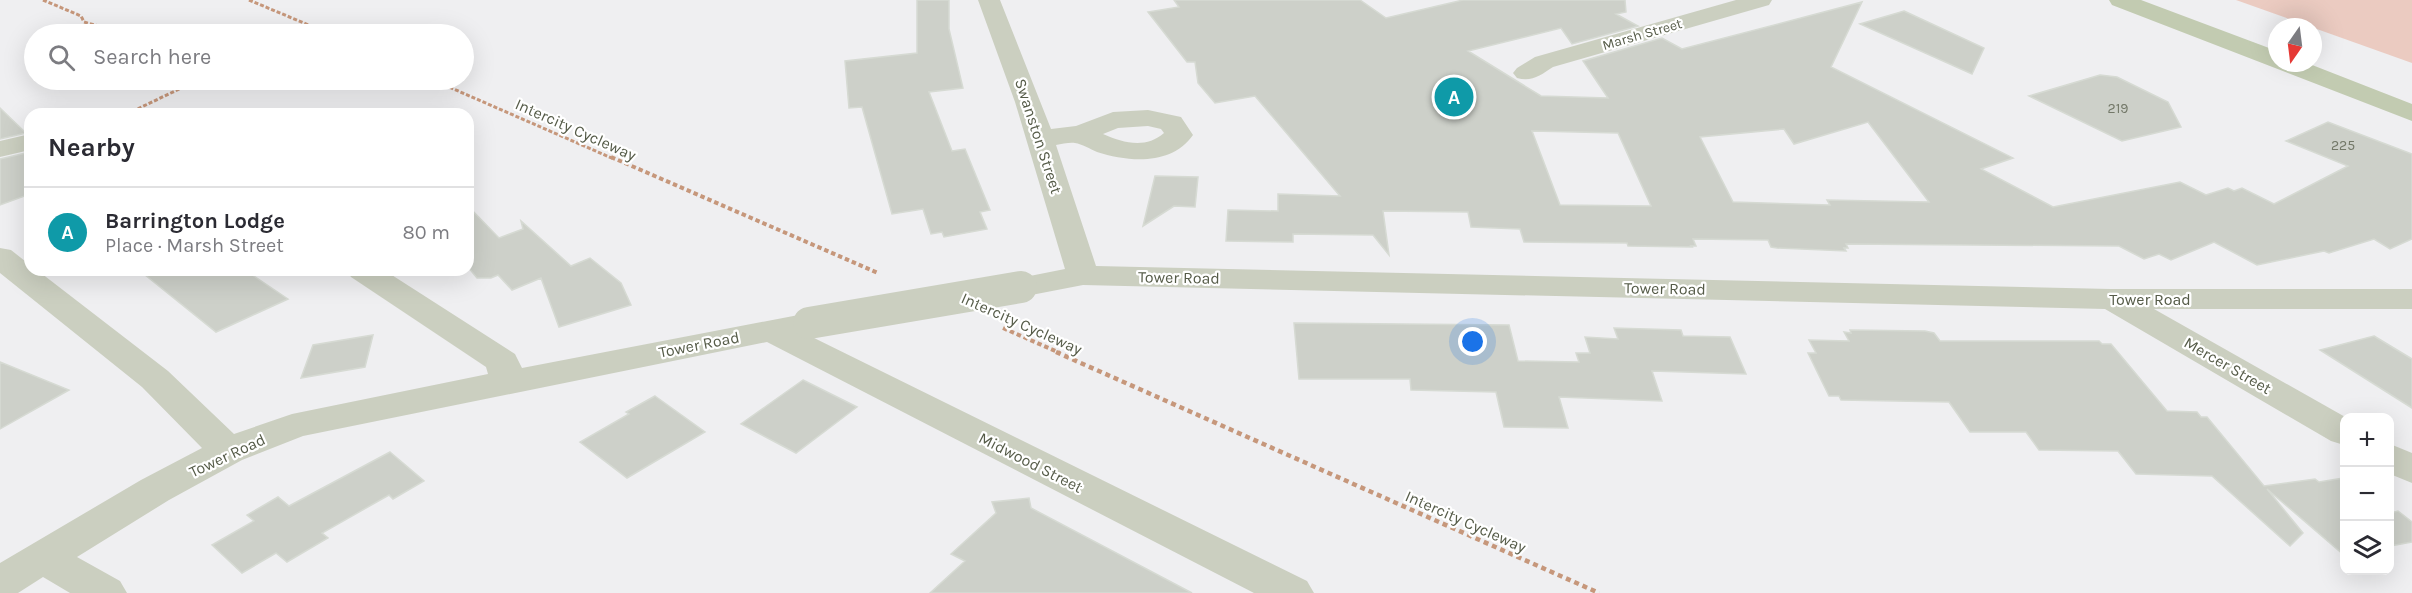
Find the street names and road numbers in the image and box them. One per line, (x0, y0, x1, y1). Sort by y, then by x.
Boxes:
street label: Marsh Street (1600, 15, 1684, 54)
street label: Swanston Street (1011, 76, 1066, 196)
street label: Intercity Cycleway (512, 94, 640, 165)
street label: Tower Road (1138, 267, 1220, 288)
street label: Tower Road (1624, 278, 1706, 299)
street label: Intercity Cycleway (958, 288, 1086, 359)
street label: Tower Road (2109, 290, 2191, 309)
street label: Tower Road (657, 327, 741, 362)
street label: Mercer Street (2181, 333, 2275, 398)
street label: Midwood Street (976, 428, 1086, 497)
street label: Tower Road (186, 430, 268, 481)
street label: Intercity Cycleway (1402, 486, 1530, 557)

